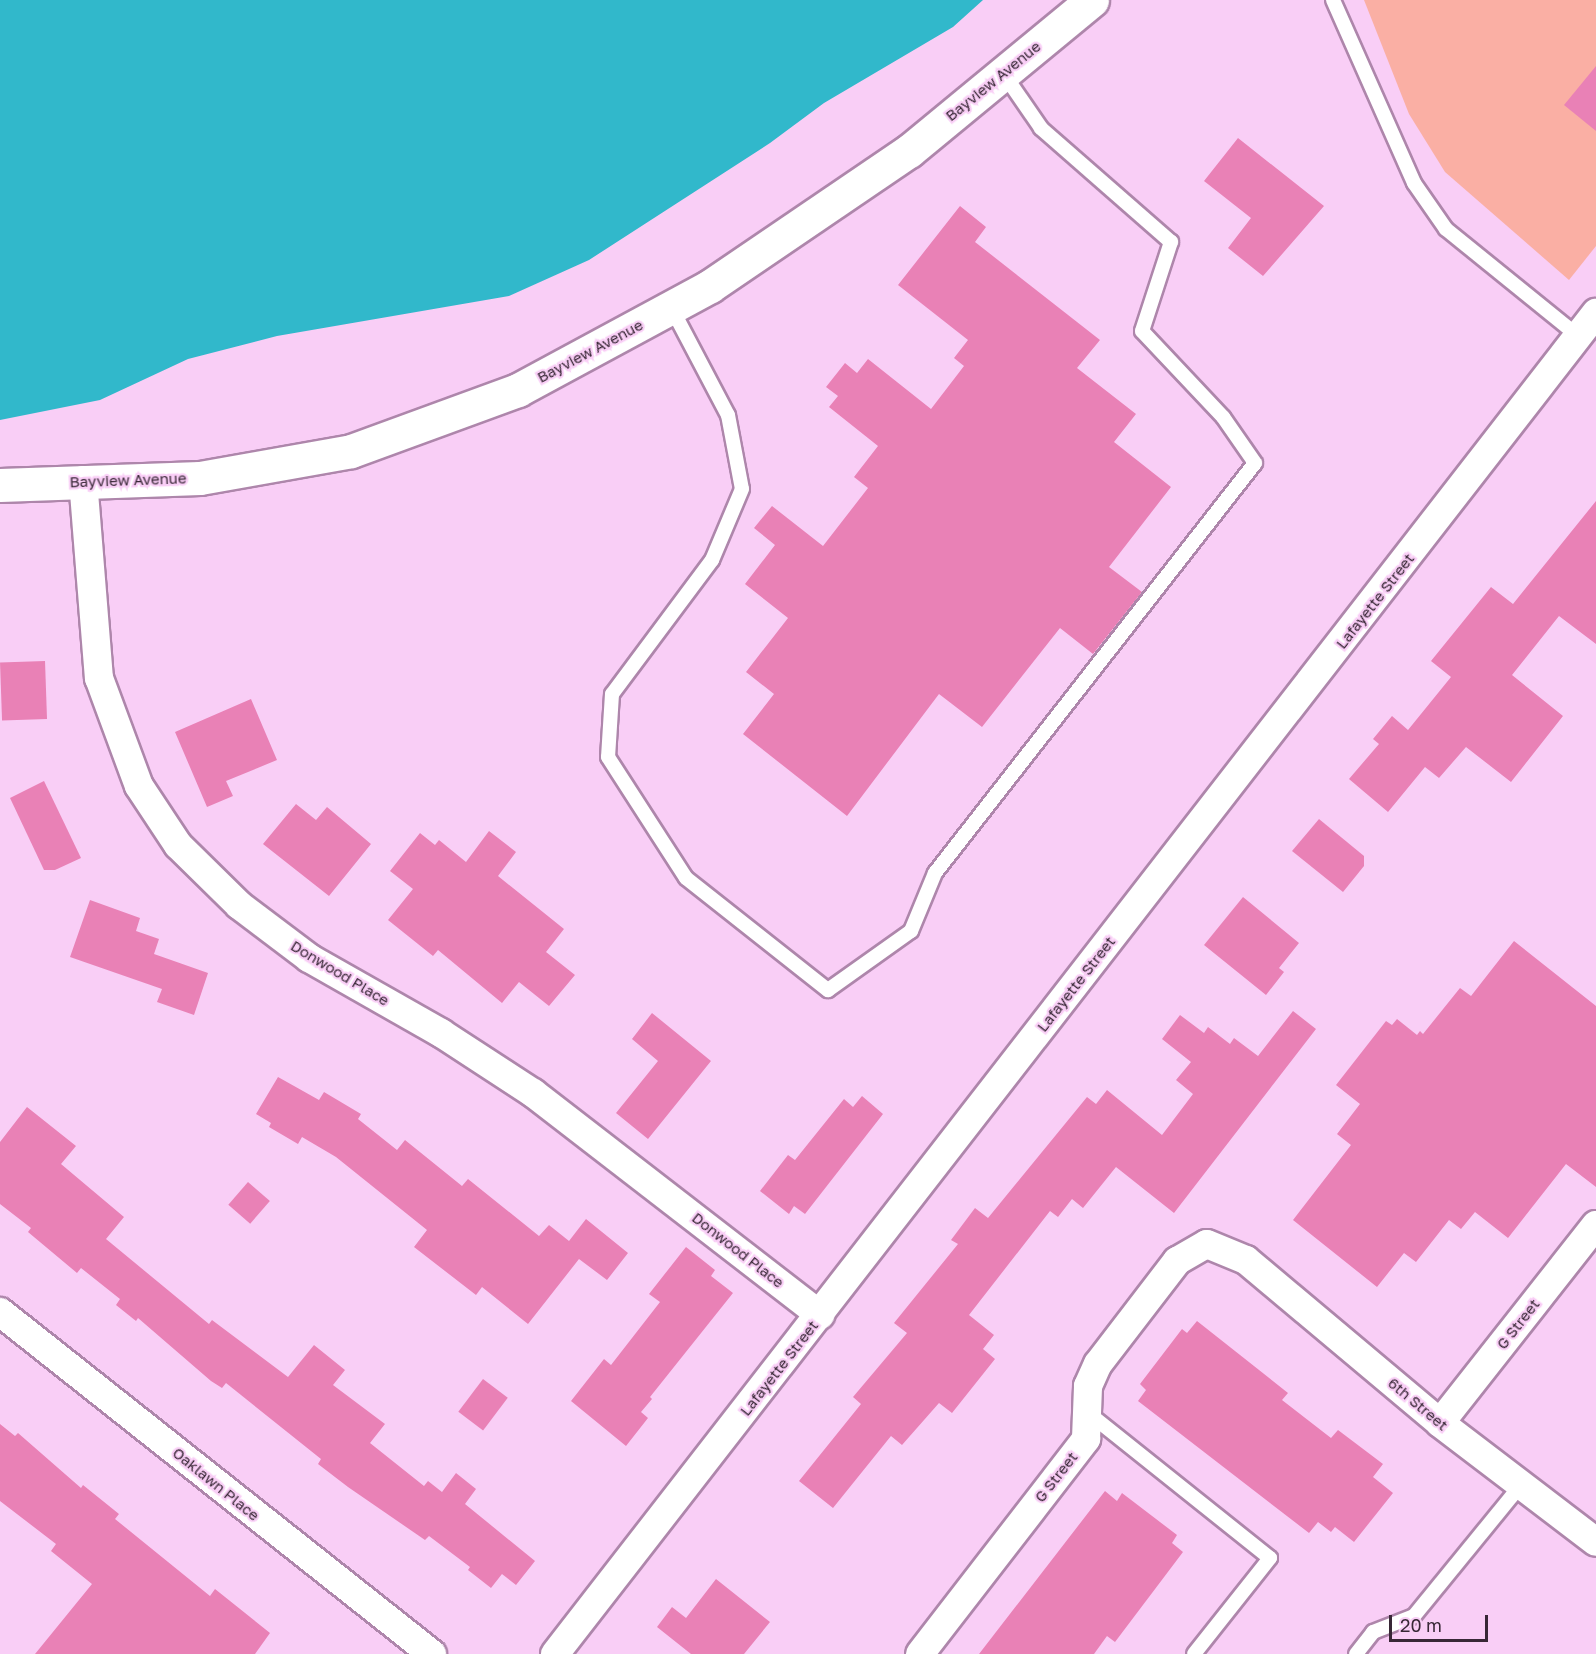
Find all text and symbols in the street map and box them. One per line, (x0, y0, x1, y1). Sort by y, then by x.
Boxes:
street label: Bayview Avenue (942, 37, 1044, 125)
street label: Bayview Avenue (534, 316, 646, 386)
street label: Bayview Avenue (69, 469, 187, 491)
street label: Lafayette Street (1332, 550, 1418, 652)
street label: Lafayette Street (1033, 933, 1119, 1035)
street label: Donwood Place (288, 937, 392, 1009)
street label: Donwood Place (689, 1209, 787, 1291)
street label: G Street (1493, 1295, 1543, 1353)
street label: Lafayette Street (736, 1317, 822, 1419)
street label: 6th Street (1384, 1374, 1452, 1434)
street label: Oaklawn Place (169, 1444, 263, 1524)
street label: G Street (1031, 1448, 1081, 1506)
scale bar (1392, 1603, 1491, 1641)
text: 20 m (1400, 1614, 1442, 1636)

